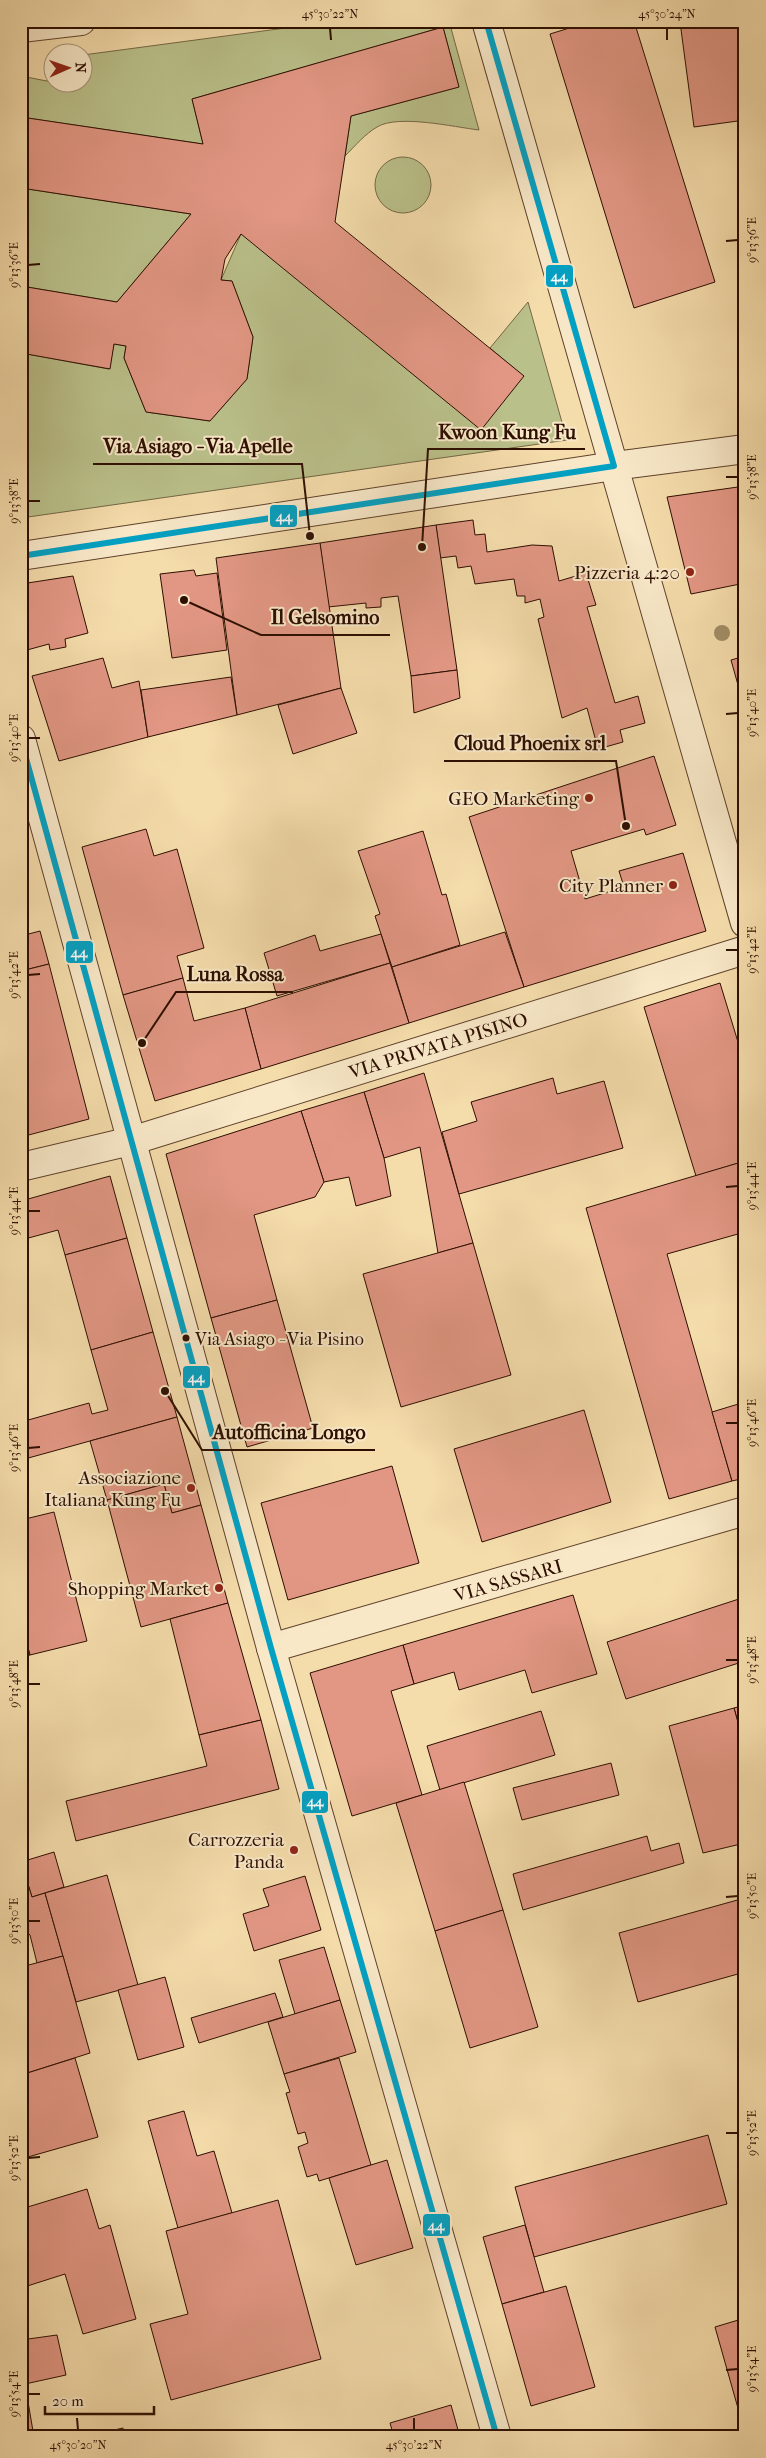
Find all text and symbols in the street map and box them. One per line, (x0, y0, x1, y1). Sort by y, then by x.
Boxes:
text: 45°30'22"N (302, 7, 358, 21)
text: 45°30'24"N (638, 7, 696, 21)
north arrow (42, 42, 92, 92)
text: N (72, 62, 89, 74)
text: 9°13'36"E (745, 217, 759, 263)
text: 9°13'36"E (7, 242, 21, 288)
line badge: 44 (545, 264, 574, 288)
text: 44 (550, 268, 568, 285)
callout: Kwoon Kung Fu (428, 414, 585, 449)
text: Kwoon Kung Fu (438, 421, 577, 444)
callout: Via Asiago - Via Apelle (93, 429, 302, 464)
text: Via Asiago - Via Apelle (102, 435, 293, 458)
text: 9°13'38"E (745, 454, 759, 500)
text: 9°13'38"E (7, 478, 21, 524)
line badge: 44 (269, 504, 298, 528)
text: 44 (275, 508, 293, 525)
place label: Pizzeria 4:20 (574, 562, 680, 584)
marker: Pizzeria 4:20 (684, 566, 696, 578)
callout: Il Gelsomino (261, 600, 390, 635)
text: Il Gelsomino (271, 606, 379, 629)
text: 9°13'40"E (745, 689, 759, 737)
text: 9°13'40"E (7, 714, 21, 762)
callout: Cloud Phoenix srl (444, 726, 616, 761)
text: Cloud Phoenix srl (454, 732, 606, 755)
place label: GEO Marketing (448, 788, 580, 810)
marker: GEO Marketing (583, 792, 595, 804)
place label: City Planner (559, 875, 664, 897)
marker: City Planner (667, 879, 679, 891)
text: 9°13'42"E (745, 926, 759, 974)
line badge: 44 (65, 940, 94, 964)
text: 44 (70, 944, 88, 961)
text: 9°13'42"E (7, 951, 21, 999)
callout: Luna Rossa (176, 957, 293, 992)
text: Luna Rossa (187, 963, 284, 986)
street label: VIA PRIVATA PISINO (345, 1008, 530, 1084)
text: 9°13'44"E (745, 1162, 759, 1210)
text: 9°13'44"E (7, 1187, 21, 1235)
place label: Via Asiago - Via Pisino (194, 1329, 364, 1350)
marker: Via Asiago - Via Pisino (181, 1333, 191, 1343)
line badge: 44 (182, 1365, 211, 1389)
text: 44 (187, 1369, 205, 1386)
text: 9°13'46"E (745, 1399, 759, 1447)
callout: Autofficina Longo (202, 1415, 375, 1450)
text: Autofficina Longo (210, 1421, 366, 1444)
text: 9°13'46"E (7, 1424, 21, 1472)
place label: Associazione Italiana Kung Fu (44, 1467, 181, 1511)
marker: Associazione Italiana Kung Fu (185, 1482, 197, 1494)
street label: VIA SASSARI (451, 1555, 565, 1607)
place label: Shopping Market (68, 1578, 209, 1600)
marker: Shopping Market (213, 1582, 225, 1594)
text: 9°13'48"E (745, 1636, 759, 1684)
text: 9°13'48"E (7, 1660, 21, 1708)
line badge: 44 (301, 1790, 329, 1814)
text: 44 (306, 1793, 324, 1810)
place label: Carrozzeria Panda (188, 1829, 284, 1873)
marker: Carrozzeria Panda (288, 1844, 300, 1856)
text: 9°13'50"E (745, 1873, 759, 1919)
text: 9°13'50"E (7, 1898, 21, 1944)
text: 9°13'52"E (745, 2110, 759, 2156)
text: 9°13'52"E (7, 2135, 21, 2181)
line badge: 44 (422, 2213, 451, 2237)
text: 44 (427, 2217, 445, 2234)
text: 9°13'54"E (745, 2346, 759, 2392)
text: 9°13'54"E (7, 2371, 21, 2417)
scale bar (45, 2383, 154, 2415)
text: 20 m (52, 2392, 84, 2410)
text: 45°30'20"N (49, 2438, 107, 2452)
text: 45°30'22"N (386, 2438, 442, 2452)

